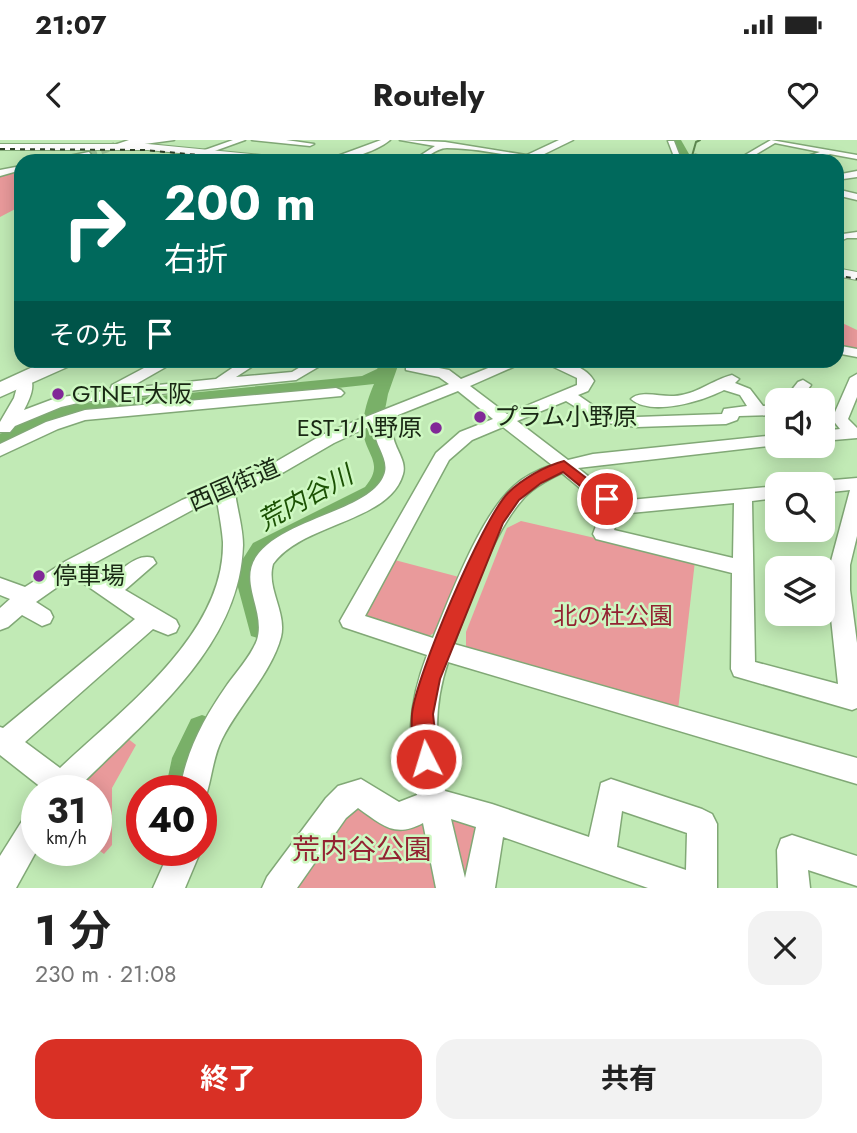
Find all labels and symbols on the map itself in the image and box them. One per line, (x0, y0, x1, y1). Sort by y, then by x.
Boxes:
place label: GTNET大阪 (72, 376, 192, 411)
marker: GTNET大阪 (50, 386, 66, 402)
place label: プラム小野原 (494, 399, 637, 434)
marker: プラム小野原 (472, 409, 488, 425)
place label: EST-1小野原 (297, 410, 422, 445)
marker: EST-1小野原 (428, 420, 444, 436)
street label: 西国街道 (183, 450, 285, 519)
water label: 荒内谷川 (250, 455, 362, 540)
pin (577, 469, 637, 529)
place label: 停車場 (53, 558, 125, 593)
marker: 停車場 (31, 568, 47, 584)
park label: 北の杜公園 (553, 598, 673, 633)
position arrow (389, 722, 463, 796)
speed limit sign: 40 (126, 775, 217, 866)
park label: 荒内谷公園 (292, 829, 432, 870)

